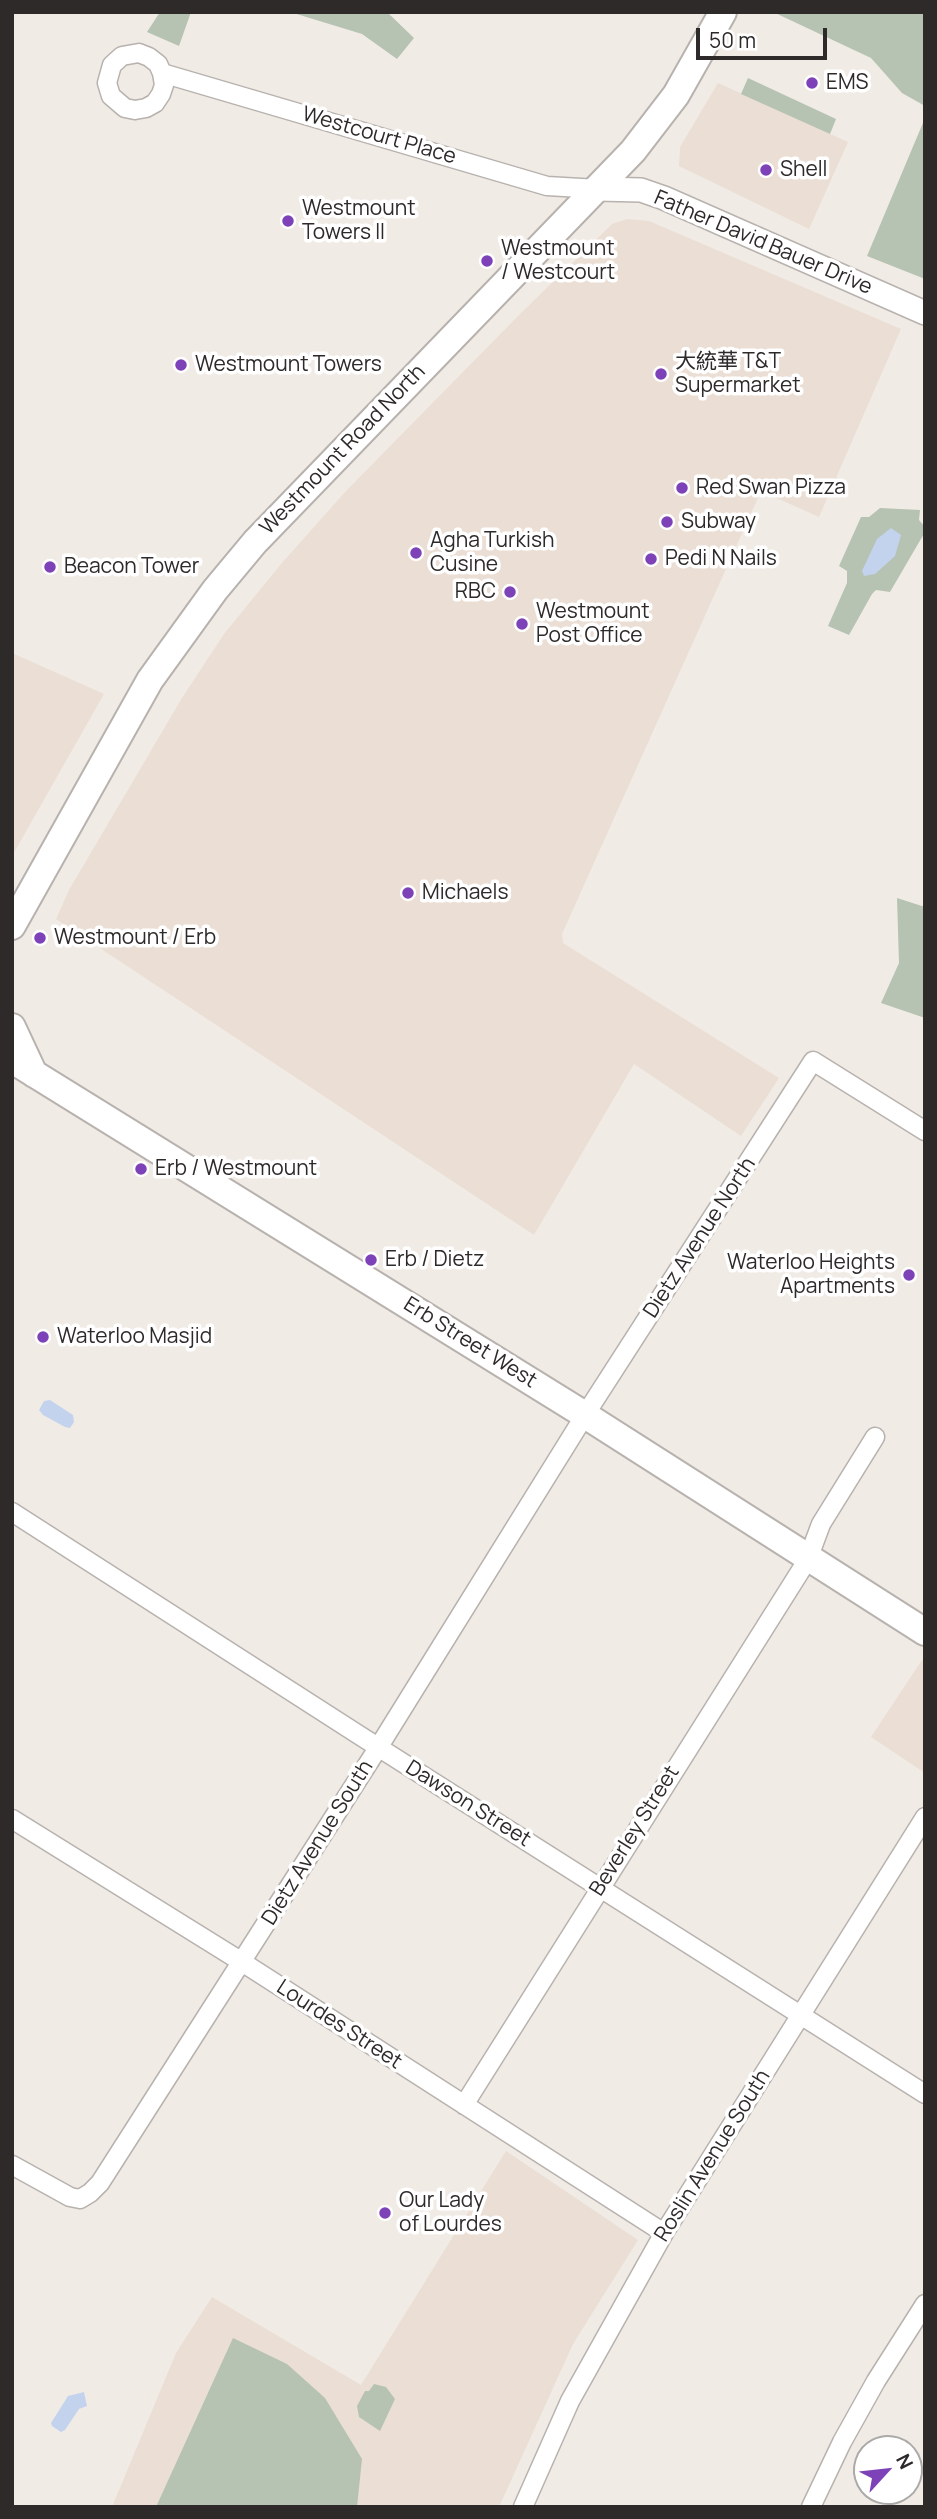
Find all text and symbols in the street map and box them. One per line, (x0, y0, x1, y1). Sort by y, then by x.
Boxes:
scale bar (699, 14, 830, 58)
text: 50 m (709, 26, 756, 54)
place label: EMS (826, 70, 869, 96)
marker: EMS (804, 75, 820, 91)
street label: Westcourt Place (299, 102, 459, 170)
place label: Shell (780, 157, 828, 183)
marker: Shell (758, 162, 774, 178)
street label: Father David Bauer Drive (650, 186, 876, 300)
place label: Westmount Towers II (302, 196, 416, 246)
marker: Westmount Towers II (280, 213, 296, 229)
place label: Westmount / Westcourt (501, 236, 615, 286)
marker: Westmount / Westcourt (479, 253, 495, 269)
place label: 大統華 T&T Supermarket (675, 349, 801, 399)
place label: Westmount Towers (195, 352, 382, 378)
marker: Westmount Towers (173, 357, 189, 373)
street label: Westmount Road North (255, 360, 431, 540)
marker: 大統華 T&T Supermarket (653, 366, 669, 382)
place label: Red Swan Pizza (696, 475, 846, 501)
marker: Red Swan Pizza (674, 480, 690, 496)
place label: Subway (681, 509, 756, 535)
marker: Subway (659, 514, 675, 530)
place label: Agha Turkish Cusine (430, 528, 554, 578)
marker: Agha Turkish Cusine (408, 545, 424, 561)
place label: Pedi N Nails (665, 546, 777, 572)
marker: Pedi N Nails (643, 551, 659, 567)
place label: Beacon Tower (64, 554, 199, 580)
marker: Beacon Tower (42, 559, 58, 575)
place label: RBC (455, 579, 496, 605)
marker: RBC (502, 584, 518, 600)
place label: Westmount Post Office (536, 599, 650, 649)
marker: Westmount Post Office (514, 616, 530, 632)
place label: Michaels (422, 880, 509, 906)
marker: Michaels (400, 885, 416, 901)
place label: Westmount / Erb (54, 925, 216, 951)
marker: Westmount / Erb (32, 930, 48, 946)
street label: Dietz Avenue North (639, 1153, 761, 1323)
place label: Erb / Westmount (155, 1156, 317, 1182)
marker: Erb / Westmount (133, 1161, 149, 1177)
place label: Erb / Dietz (385, 1247, 484, 1273)
place label: Waterloo Heights Apartments (727, 1250, 895, 1300)
marker: Erb / Dietz (363, 1252, 379, 1268)
marker: Waterloo Heights Apartments (901, 1267, 917, 1283)
street label: Erb Street West (399, 1292, 541, 1394)
place label: Waterloo Masjid (57, 1324, 212, 1350)
marker: Waterloo Masjid (35, 1329, 51, 1345)
street label: Dawson Street (401, 1755, 535, 1853)
street label: Dietz Avenue South (257, 1756, 379, 1930)
street label: Beverley Street (585, 1761, 685, 1901)
street label: Lourdes Street (272, 1975, 406, 2075)
street label: Roslin Avenue South (650, 2065, 776, 2247)
place label: Our Lady of Lourdes (399, 2188, 502, 2238)
marker: Our Lady of Lourdes (377, 2205, 393, 2221)
north arrow (853, 2435, 923, 2505)
text: N (890, 2449, 920, 2473)

